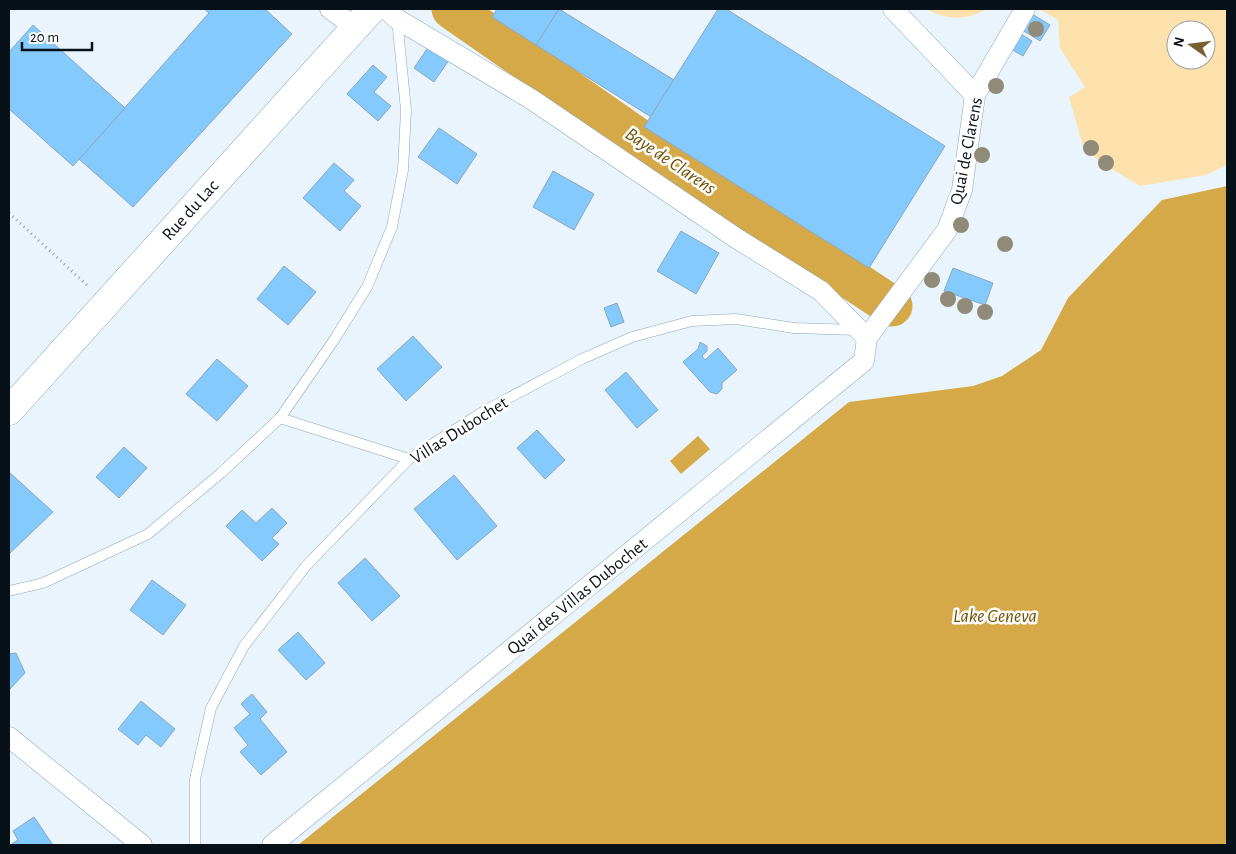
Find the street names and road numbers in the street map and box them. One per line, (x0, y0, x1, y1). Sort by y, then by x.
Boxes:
street label: Quai de Clarens (948, 96, 986, 206)
street label: Rue du Lac (159, 177, 222, 244)
street label: Villas Dubochet (408, 394, 511, 468)
street label: Quai des Villas Dubochet (504, 535, 651, 659)

